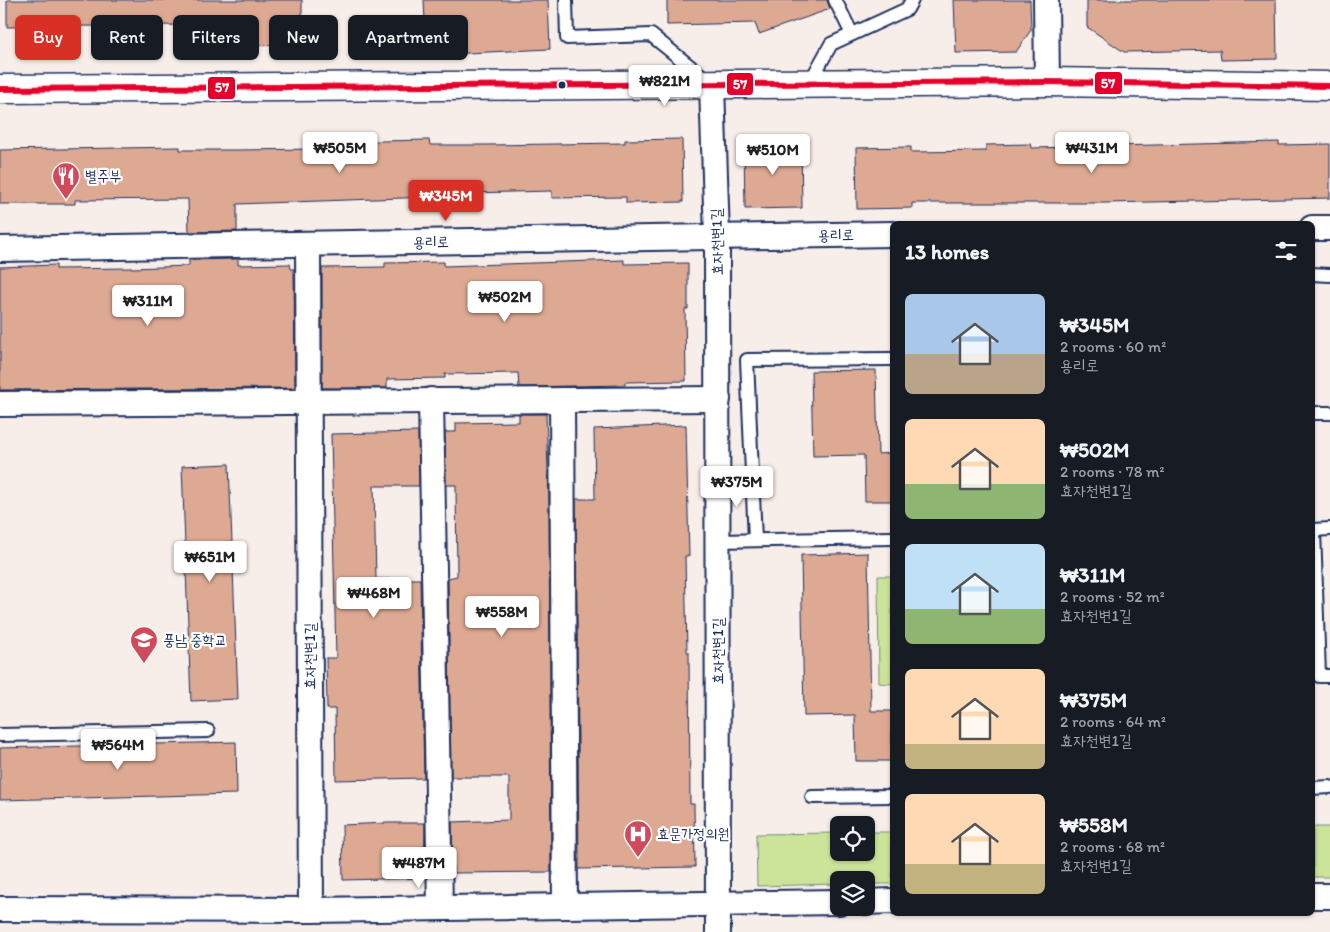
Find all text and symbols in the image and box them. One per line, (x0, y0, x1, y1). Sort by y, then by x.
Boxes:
chip: Buy (15, 15, 81, 60)
chip: Rent (91, 15, 163, 60)
chip: Filters (173, 15, 259, 60)
chip: New (269, 15, 338, 60)
chip: Apartment (348, 15, 468, 60)
pin: ₩821M (630, 64, 700, 107)
text: ₩821M (640, 71, 690, 90)
line badge: 57 (1094, 71, 1123, 95)
line badge: 57 (726, 72, 754, 96)
text: 57 (1101, 75, 1115, 92)
line badge: 57 (207, 76, 236, 100)
text: 57 (733, 76, 747, 93)
text: 57 (215, 79, 229, 96)
unlabelled marker (557, 80, 567, 90)
pin: ₩505M (305, 132, 375, 174)
pin: ₩431M (1057, 132, 1127, 174)
pin: ₩510M (738, 134, 808, 176)
text: ₩505M (314, 138, 366, 157)
text: ₩431M (1066, 138, 1118, 157)
text: ₩510M (747, 140, 799, 159)
restaurant icon: 별주부 (51, 161, 81, 200)
place label: 별주부 (85, 167, 121, 185)
pin: ₩345M (411, 180, 481, 222)
text: ₩345M (420, 186, 473, 205)
street label: 효자천변1길 (707, 208, 727, 276)
street label: 용리로 (818, 226, 854, 244)
street label: 용리로 (413, 233, 449, 251)
icon: filters (1272, 237, 1300, 265)
text: 13 homes (905, 239, 989, 264)
pin: ₩502M (470, 280, 540, 323)
pin: ₩311M (113, 284, 183, 327)
text: ₩502M (479, 287, 531, 306)
text: ₩311M (123, 291, 173, 310)
text: ₩345M (1060, 312, 1130, 337)
icon: home (945, 314, 1005, 374)
text: 2 rooms · 60 m² (1060, 337, 1166, 356)
text: 용리로 (1060, 356, 1099, 375)
text: ₩502M (1060, 437, 1129, 462)
icon: home (945, 439, 1005, 499)
text: 2 rooms · 78 m² (1060, 462, 1165, 481)
pin: ₩375M (702, 466, 772, 508)
text: ₩375M (711, 472, 763, 491)
text: 효자천변1길 (1060, 481, 1132, 500)
pin: ₩651M (175, 540, 245, 583)
text: ₩651M (185, 547, 235, 566)
text: ₩311M (1060, 562, 1125, 587)
icon: home (945, 564, 1005, 624)
pin: ₩468M (339, 576, 409, 619)
text: ₩468M (347, 583, 401, 602)
text: 2 rooms · 52 m² (1060, 587, 1165, 606)
pin: ₩558M (467, 596, 537, 638)
text: ₩558M (476, 602, 528, 621)
text: 효자천변1길 (1060, 606, 1132, 625)
street label: 효자천변1길 (709, 617, 727, 685)
street label: 효자천변1길 (301, 622, 319, 690)
school or university icon: 풍남 중학교 (129, 625, 159, 664)
place label: 풍남 중학교 (163, 631, 227, 649)
text: ₩375M (1060, 687, 1127, 712)
icon: home (945, 689, 1005, 749)
text: 2 rooms · 64 m² (1060, 712, 1166, 731)
pin: ₩564M (83, 728, 153, 771)
text: 효자천변1길 (1060, 731, 1132, 750)
text: ₩564M (92, 735, 144, 754)
text: ₩558M (1060, 812, 1128, 837)
icon: home (945, 814, 1005, 874)
map controls (830, 816, 875, 916)
button: locate (830, 816, 875, 861)
hospital icon: 효문가정의원 (623, 819, 653, 858)
place label: 효문가정의원 (657, 825, 729, 843)
text: 2 rooms · 68 m² (1060, 837, 1165, 856)
pin: ₩487M (384, 846, 454, 889)
text: ₩487M (393, 853, 445, 872)
text: 효자천변1길 (1060, 856, 1132, 875)
button: layers (830, 871, 875, 916)

